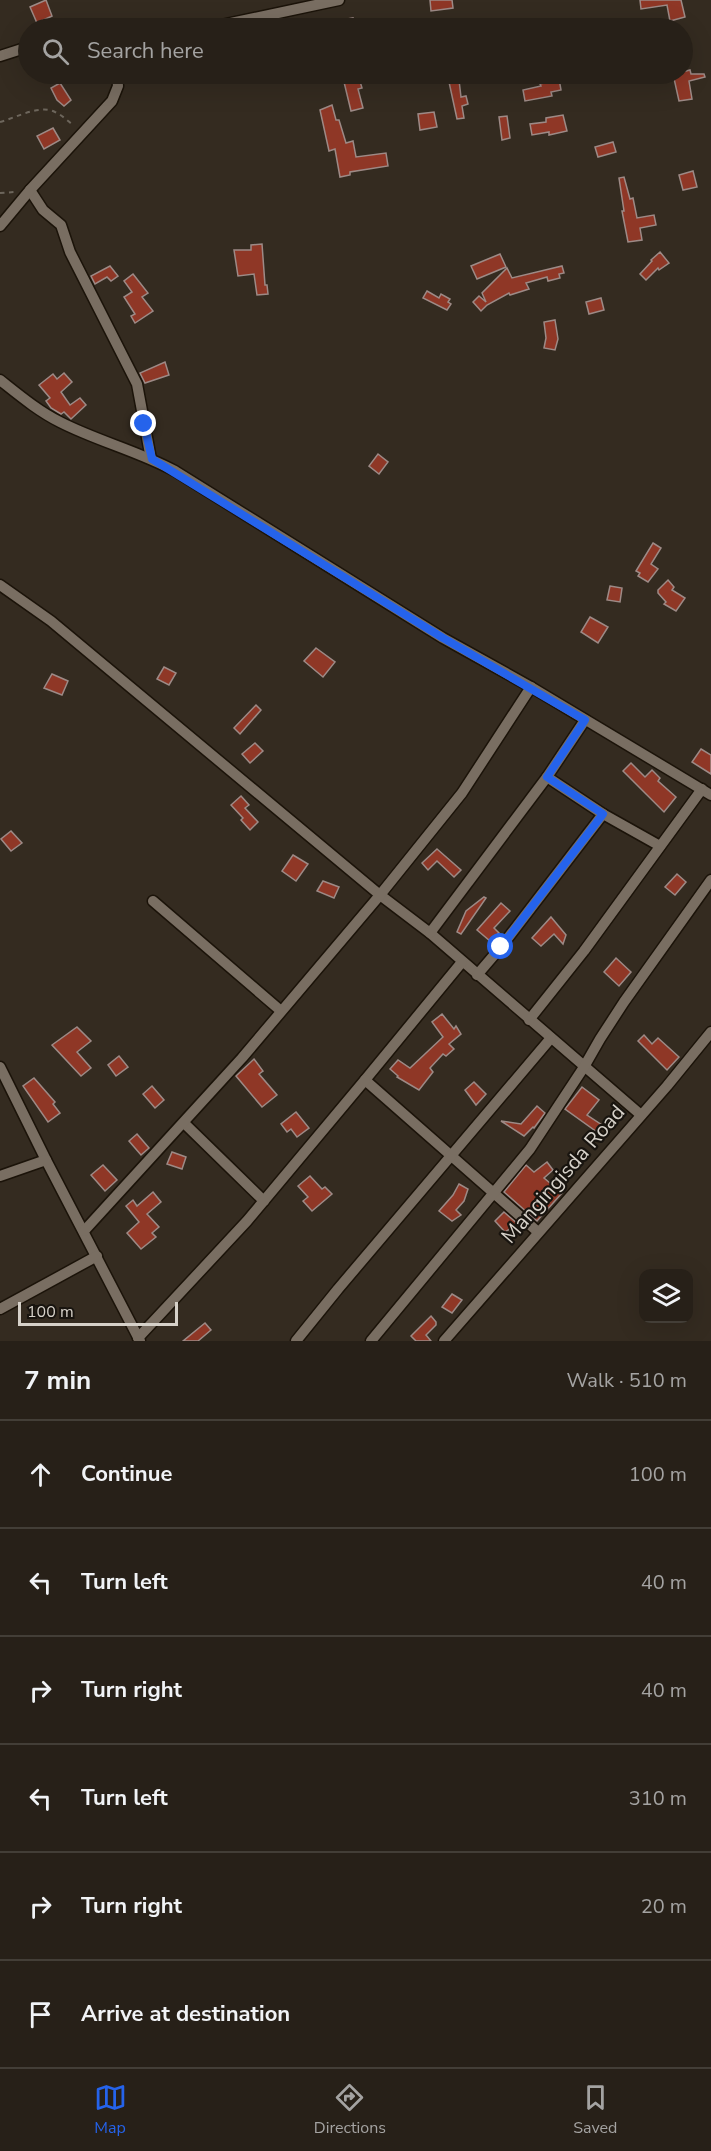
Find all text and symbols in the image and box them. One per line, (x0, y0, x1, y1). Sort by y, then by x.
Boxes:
search box (18, 18, 693, 84)
icon: search (39, 35, 72, 68)
text: Search here (87, 36, 204, 66)
route end (130, 410, 156, 436)
route start (487, 933, 513, 959)
street label: Mangingisda Road (495, 1099, 631, 1249)
map controls (639, 1269, 693, 1323)
button: layers (639, 1269, 693, 1323)
scale bar (18, 1299, 178, 1326)
text: 100 m (27, 1301, 74, 1323)
text: 7 min (24, 1363, 91, 1398)
text: Walk · 510 m (567, 1367, 687, 1394)
icon: ahead (24, 1458, 57, 1491)
text: Continue (81, 1459, 172, 1489)
text: 100 m (629, 1461, 687, 1488)
icon: left (24, 1566, 57, 1599)
text: Turn left (81, 1567, 168, 1597)
text: 40 m (641, 1569, 687, 1596)
icon: right (24, 1674, 57, 1707)
text: Turn right (81, 1675, 182, 1705)
text: 40 m (641, 1677, 687, 1704)
icon: left (24, 1782, 57, 1815)
text: Turn left (81, 1783, 168, 1813)
text: 310 m (629, 1785, 687, 1812)
icon: right (24, 1890, 57, 1923)
text: Turn right (81, 1891, 182, 1921)
text: 20 m (641, 1893, 687, 1920)
icon: arrive (24, 1998, 57, 2031)
text: Arrive at destination (81, 1999, 290, 2029)
tab: Map (94, 2081, 127, 2139)
tab: Directions (314, 2081, 386, 2139)
tab: Saved (573, 2081, 617, 2139)

